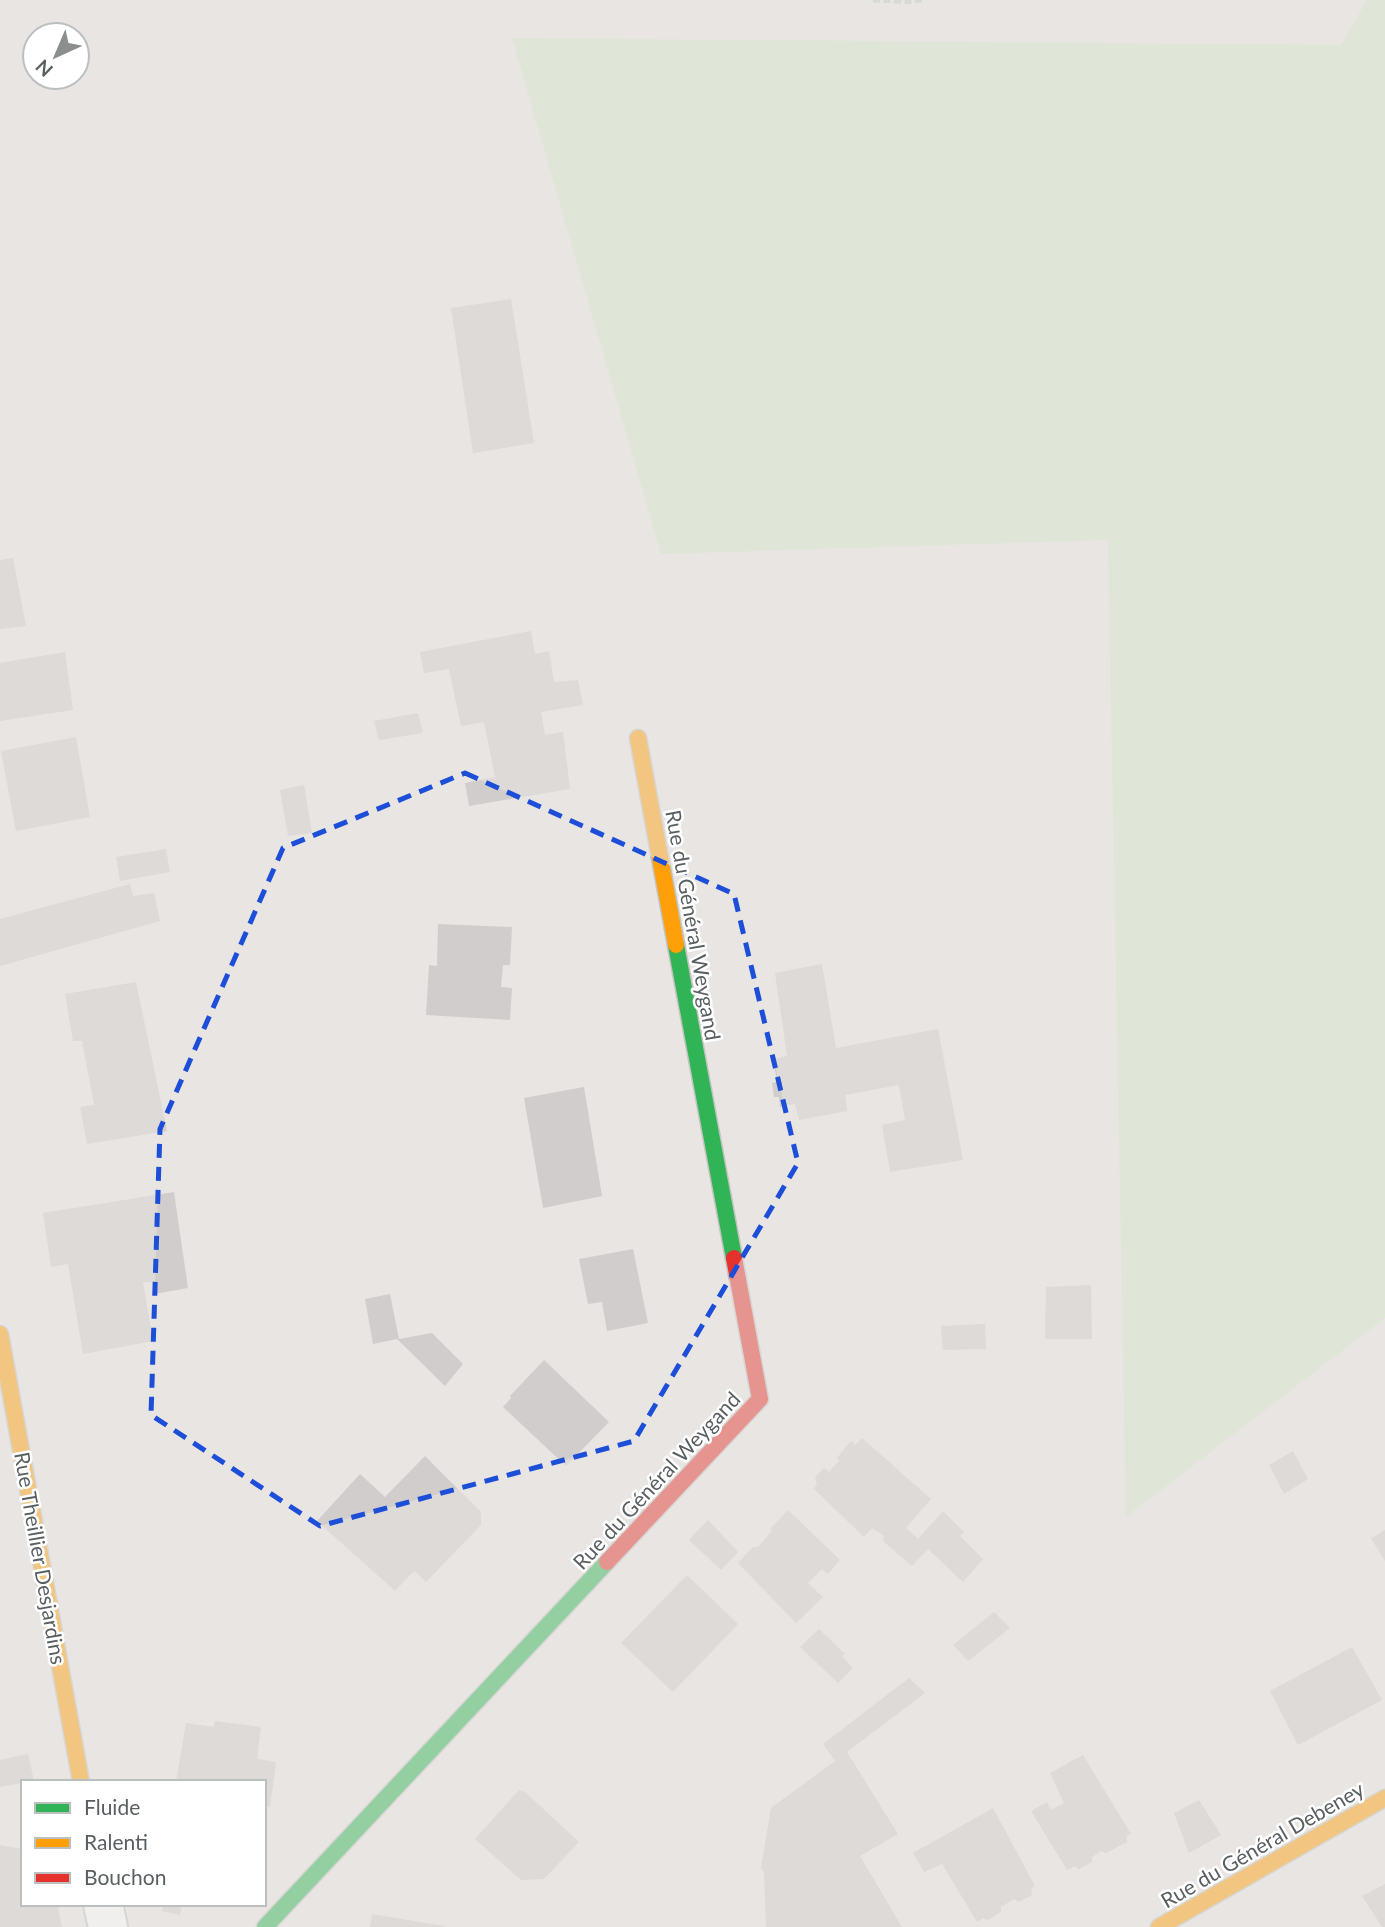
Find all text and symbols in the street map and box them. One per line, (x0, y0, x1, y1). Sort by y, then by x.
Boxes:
north arrow (21, 21, 91, 91)
text: N (31, 55, 57, 82)
street label: Rue du Général Weygand (661, 808, 727, 1042)
street label: Rue du Général Weygand (567, 1386, 745, 1574)
street label: Rue Theillier Desjardins (10, 1450, 72, 1666)
street label: Rue du Général Debeney (1156, 1776, 1368, 1912)
legend (21, 1780, 266, 1906)
text: Fluide (84, 1794, 140, 1819)
text: Ralenti (84, 1829, 148, 1854)
text: Bouchon (84, 1864, 166, 1889)

